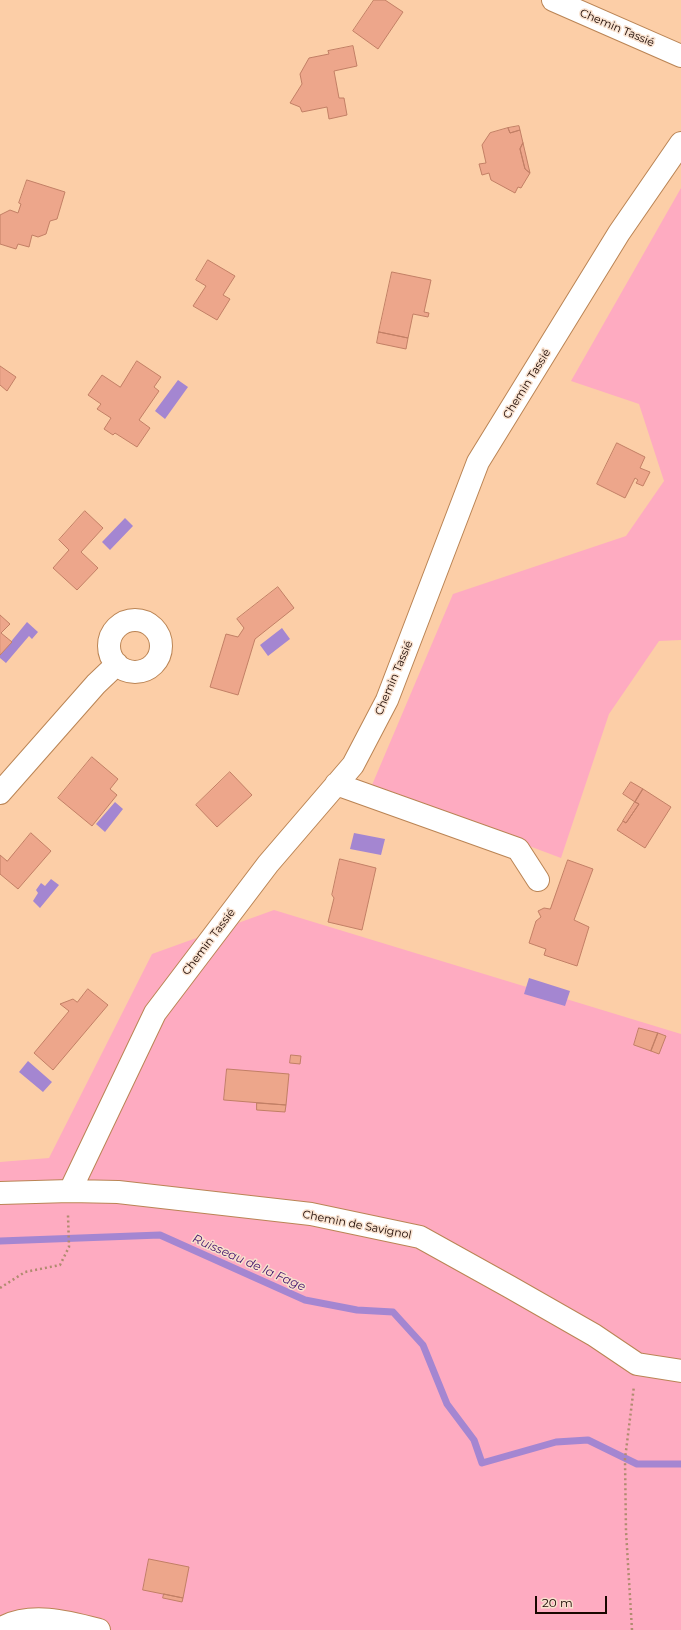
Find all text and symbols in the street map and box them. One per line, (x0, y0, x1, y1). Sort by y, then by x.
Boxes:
street label: Chemin Tassié (578, 6, 656, 50)
street label: Chemin Tassié (500, 347, 554, 421)
street label: Chemin Tassié (372, 639, 416, 717)
street label: Chemin Tassié (180, 906, 238, 978)
street label: Chemin de Savignol (301, 1208, 413, 1242)
water label: Ruisseau de la Fage (190, 1232, 308, 1294)
scale bar (537, 1588, 609, 1614)
text: 20 m (542, 1595, 573, 1610)

